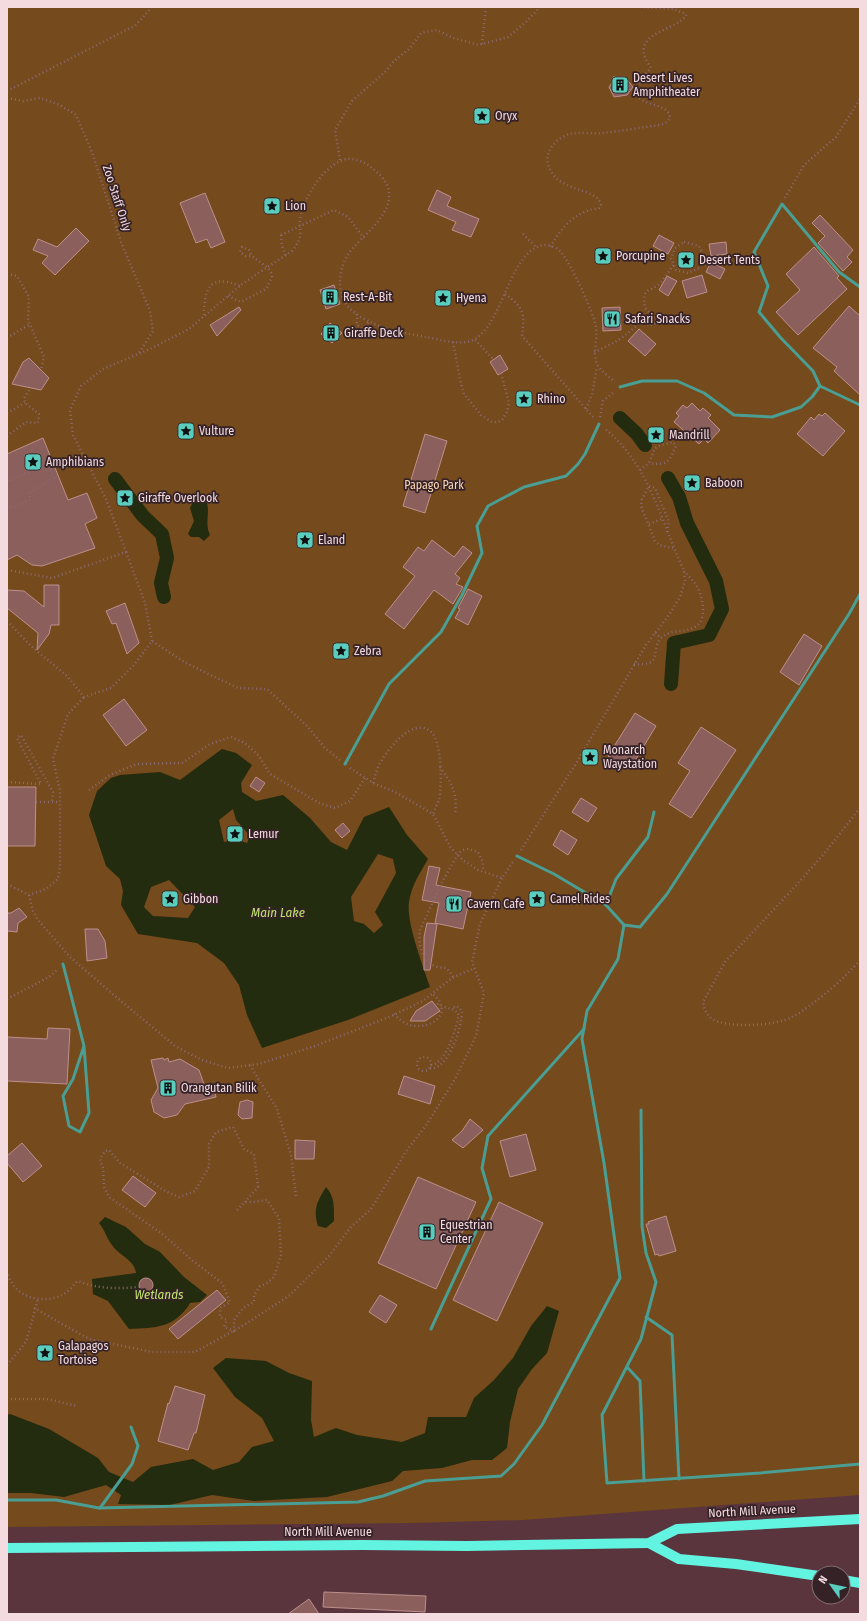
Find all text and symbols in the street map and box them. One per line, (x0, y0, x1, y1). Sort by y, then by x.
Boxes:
place label: Desert Lives Amphitheater (633, 71, 701, 99)
building icon: Desert Lives Amphitheater (610, 75, 630, 95)
place icon: Oryx (472, 106, 492, 126)
place label: Oryx (495, 109, 518, 123)
street label: Zoo Staff Only (100, 163, 135, 234)
place icon: Lion (262, 196, 282, 216)
place label: Lion (285, 199, 306, 213)
place icon: Porcupine (593, 246, 613, 266)
place label: Porcupine (616, 249, 665, 263)
place icon: Desert Tents (676, 250, 696, 270)
place label: Desert Tents (699, 253, 760, 267)
building icon: Rest-A-Bit (320, 287, 340, 307)
place icon: Hyena (433, 288, 453, 308)
place label: Rest-A-Bit (343, 290, 392, 304)
place label: Hyena (456, 291, 487, 305)
restaurant icon: Safari Snacks (602, 309, 622, 329)
place label: Safari Snacks (625, 312, 690, 326)
building icon: Giraffe Deck (321, 323, 341, 343)
place label: Giraffe Deck (344, 326, 404, 340)
place icon: Rhino (514, 389, 534, 409)
place label: Rhino (537, 392, 566, 406)
place icon: Vulture (176, 421, 196, 441)
place label: Vulture (199, 424, 234, 438)
place icon: Mandrill (646, 425, 666, 445)
place label: Mandrill (669, 428, 710, 442)
place icon: Amphibians (23, 452, 43, 472)
place label: Amphibians (46, 455, 104, 469)
place icon: Baboon (682, 473, 702, 493)
place label: Baboon (705, 476, 743, 490)
park label: Papago Park (404, 478, 464, 492)
place icon: Giraffe Overlook (115, 488, 135, 508)
place label: Giraffe Overlook (138, 491, 218, 505)
place icon: Eland (295, 530, 315, 550)
place label: Eland (318, 533, 345, 547)
place icon: Zebra (331, 641, 351, 661)
place label: Zebra (354, 644, 382, 658)
place label: Monarch Waystation (603, 743, 657, 771)
place icon: Monarch Waystation (580, 747, 600, 767)
place icon: Lemur (225, 824, 245, 844)
place label: Lemur (248, 827, 279, 841)
place icon: Gibbon (160, 889, 180, 909)
place icon: Camel Rides (527, 889, 547, 909)
place label: Gibbon (183, 892, 218, 906)
place label: Camel Rides (550, 892, 610, 906)
restaurant icon: Cavern Cafe (444, 894, 464, 914)
place label: Cavern Cafe (467, 897, 525, 911)
water label: Main Lake (251, 905, 305, 920)
building icon: Orangutan Bilik (158, 1078, 178, 1098)
place label: Orangutan Bilik (181, 1081, 257, 1095)
place label: Equestrian Center (440, 1218, 493, 1246)
building icon: Equestrian Center (417, 1222, 437, 1242)
water label: Wetlands (134, 1287, 184, 1302)
place label: Galapagos Tortoise (58, 1339, 109, 1367)
place icon: Galapagos Tortoise (35, 1343, 55, 1363)
street label: North Mill Avenue (708, 1502, 796, 1520)
street label: North Mill Avenue (284, 1525, 372, 1539)
north arrow (811, 1565, 851, 1605)
text: N (816, 1574, 830, 1586)

